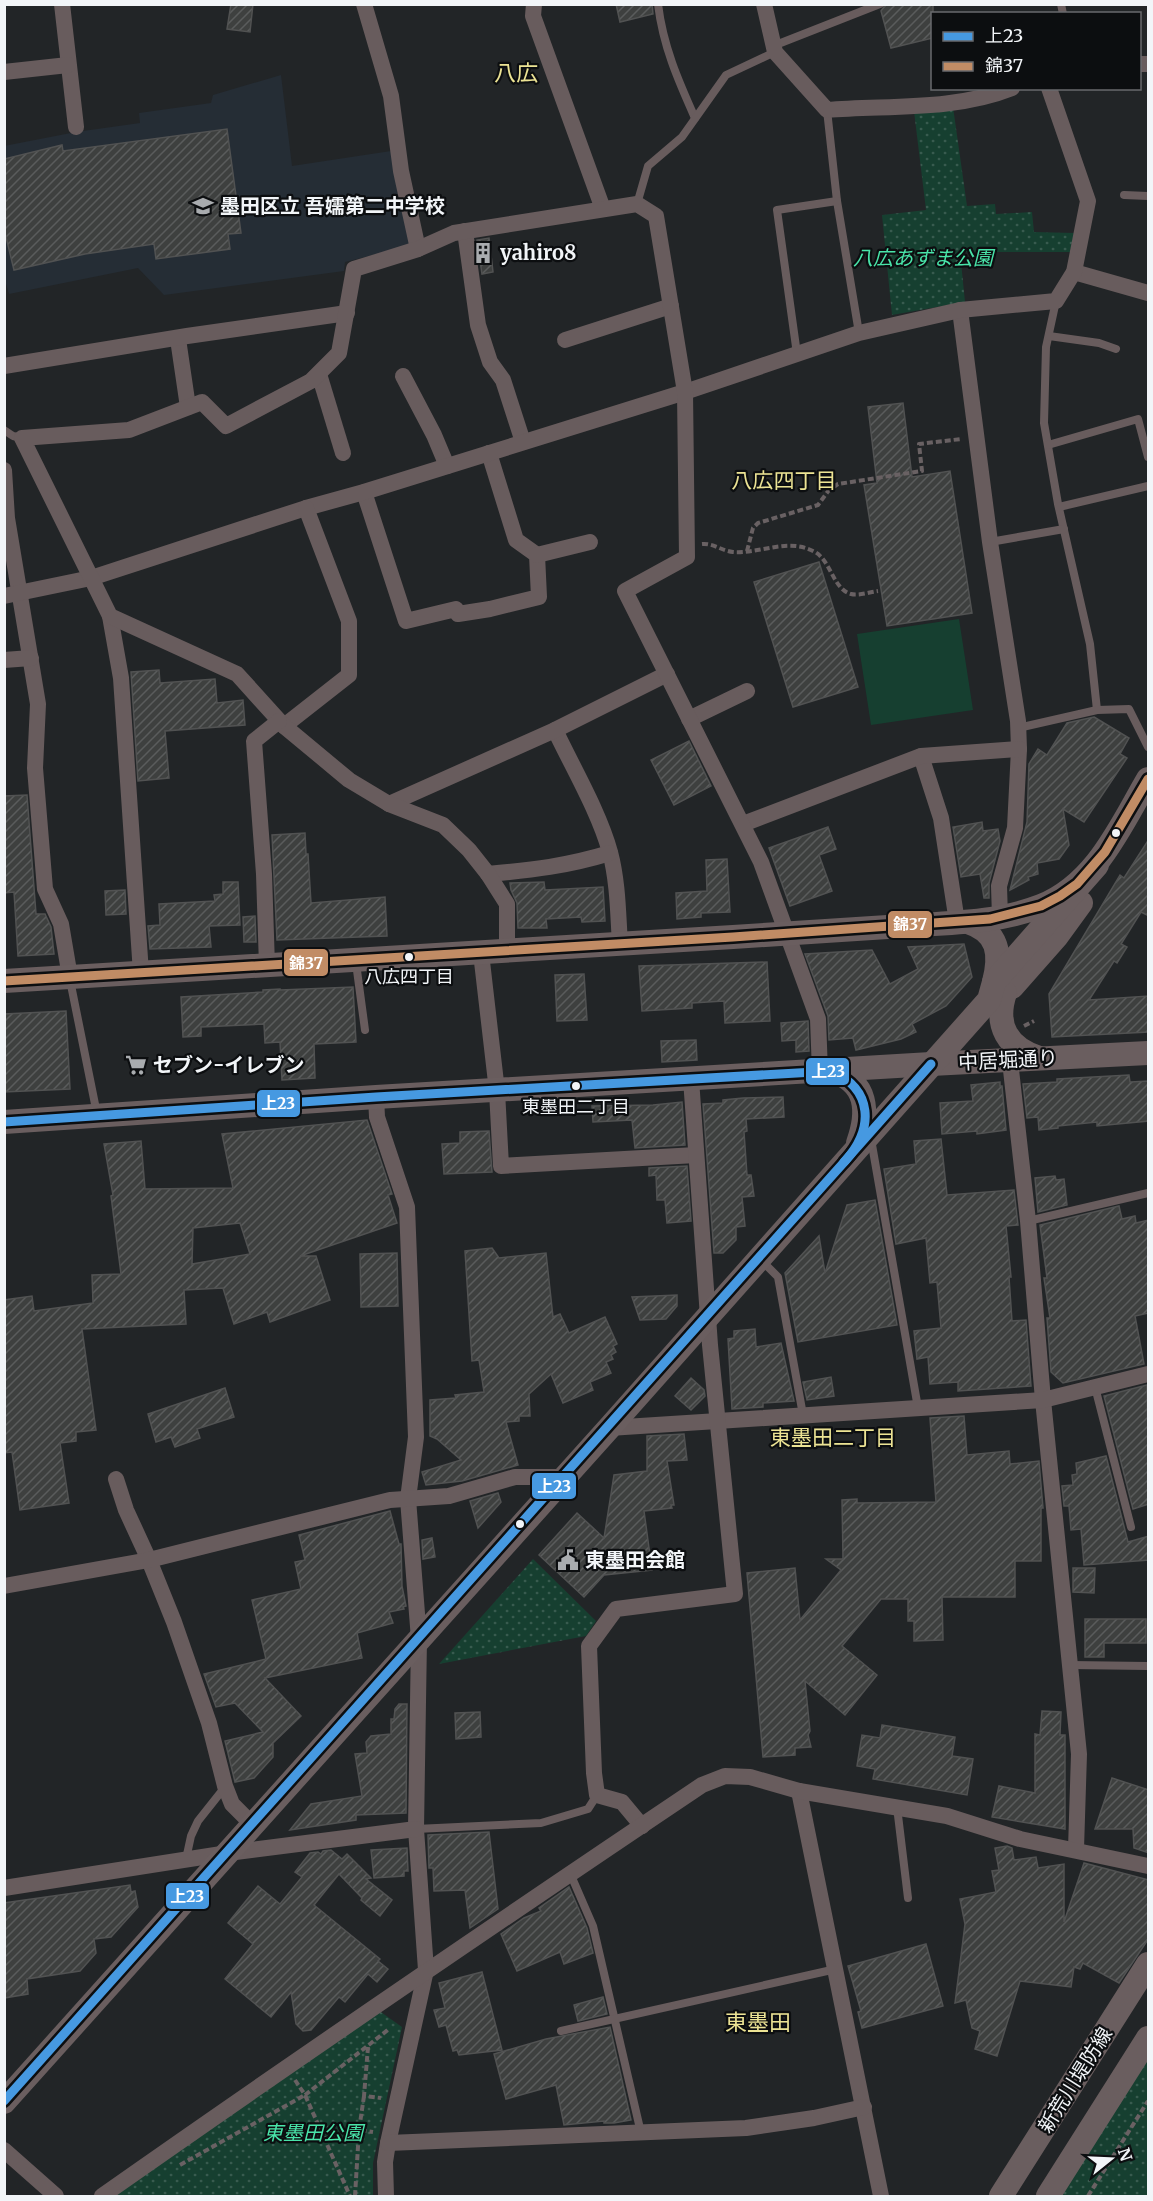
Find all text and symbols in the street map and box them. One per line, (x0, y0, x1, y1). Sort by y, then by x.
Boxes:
legend (931, 12, 1141, 90)
text: 上23 (985, 24, 1023, 47)
text: 錦37 (985, 54, 1023, 77)
district label: 八広 (494, 59, 538, 87)
place label: 墨田区立 吾嬬第二中学校 (220, 193, 445, 218)
school or university icon: 墨田区立 吾嬬第二中学校 (191, 194, 215, 218)
place label: yahiro8 (500, 240, 576, 265)
building icon: yahiro8 (471, 241, 495, 265)
park label: 八広あずま公園 (853, 245, 996, 270)
district label: 八広四丁目 (732, 467, 837, 494)
unlabelled marker (1110, 827, 1122, 839)
line badge: 錦37 (887, 910, 933, 939)
text: 錦37 (893, 914, 927, 934)
line badge: 錦37 (283, 948, 329, 977)
marker: 八広四丁目 (403, 951, 415, 963)
text: 錦37 (289, 953, 323, 973)
place label: 八広四丁目 (364, 965, 454, 988)
street label: 中居堀通り (957, 1044, 1059, 1075)
place label: セブン-イレブン (153, 1052, 305, 1077)
supermarket icon: セブン-イレブン (124, 1053, 148, 1077)
line badge: 上23 (805, 1057, 850, 1086)
text: 上23 (811, 1061, 845, 1081)
marker: 東墨田二丁目 (570, 1080, 582, 1092)
line badge: 上23 (256, 1089, 301, 1118)
text: 上23 (261, 1093, 295, 1113)
place label: 東墨田二丁目 (522, 1095, 630, 1118)
district label: 東墨田二丁目 (770, 1424, 896, 1451)
line badge: 上23 (531, 1472, 577, 1500)
text: 上23 (537, 1476, 571, 1496)
unlabelled marker (514, 1518, 526, 1530)
place label: 東墨田会館 (585, 1547, 685, 1572)
public building icon: 東墨田会館 (556, 1548, 580, 1572)
line badge: 上23 (165, 1882, 210, 1910)
text: 上23 (170, 1886, 204, 1906)
district label: 東墨田 (725, 2008, 791, 2036)
street label: 新荒川堤防線 (1032, 2022, 1117, 2137)
park label: 東墨田公園 (263, 2120, 366, 2145)
north arrow (1081, 2129, 1141, 2189)
text: N (1114, 2145, 1137, 2164)

